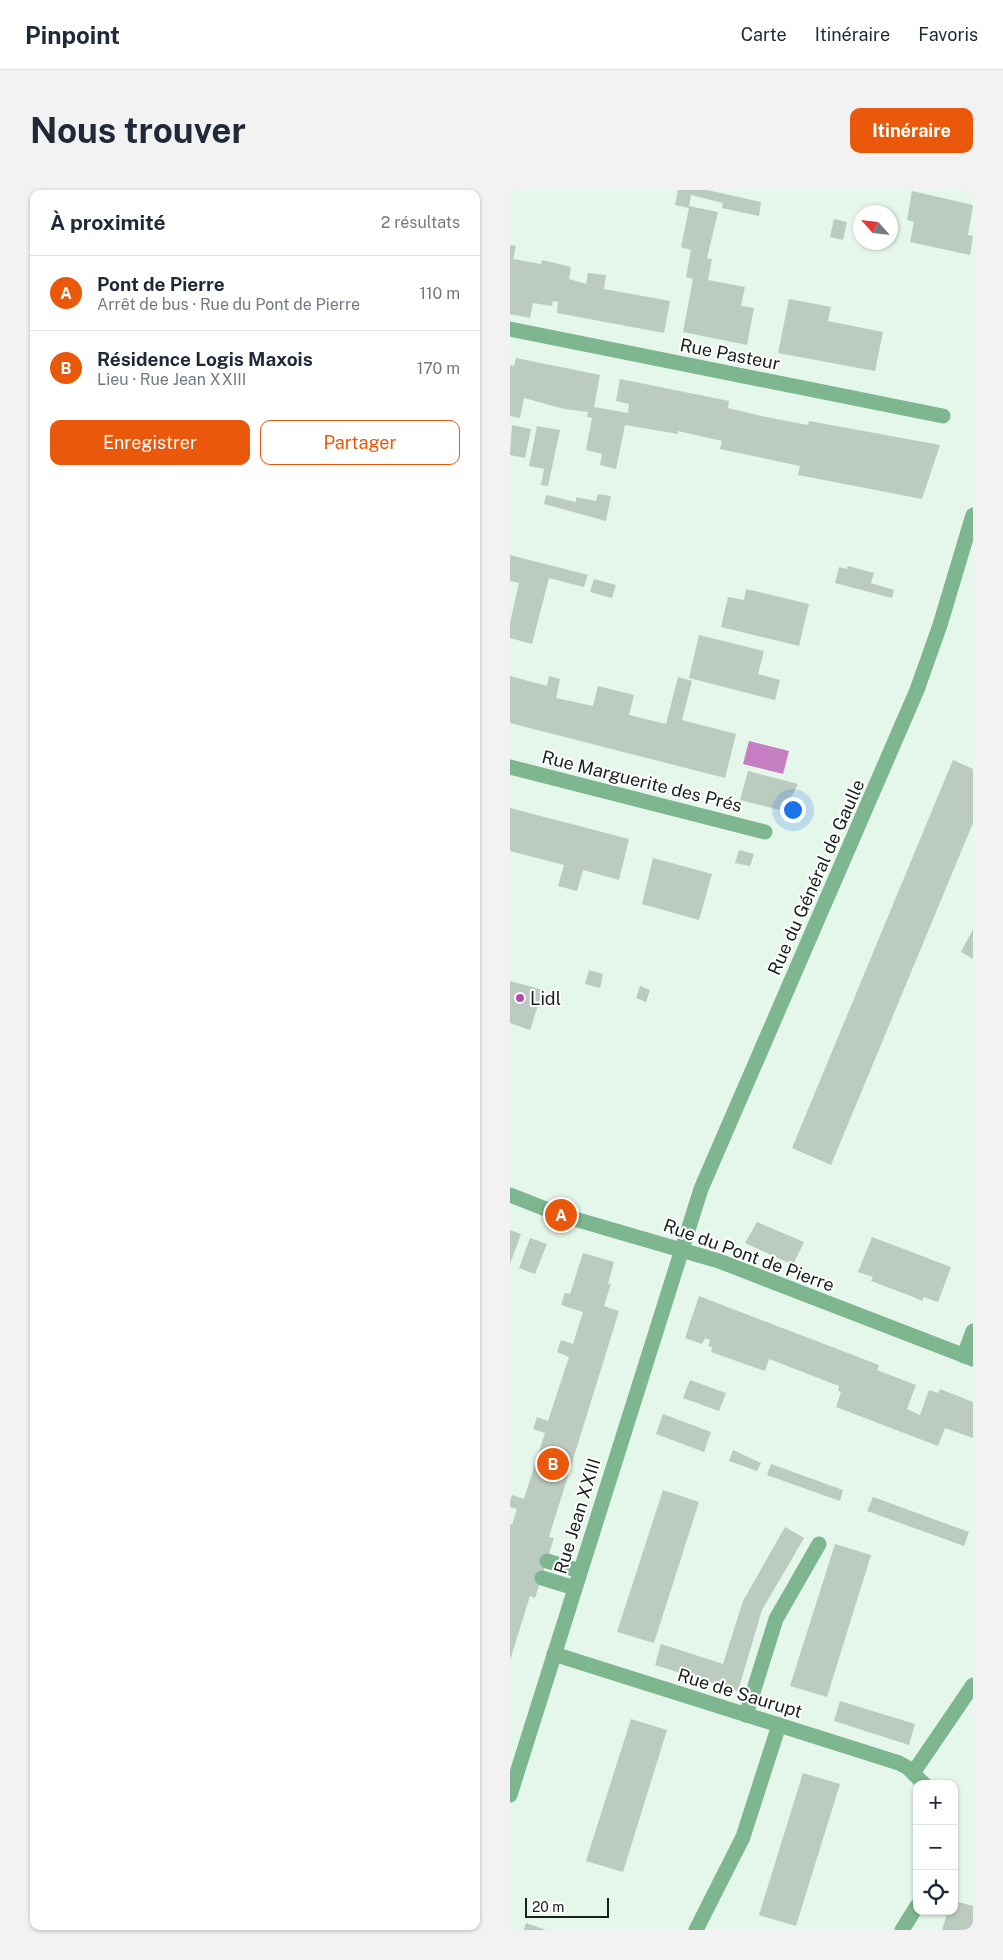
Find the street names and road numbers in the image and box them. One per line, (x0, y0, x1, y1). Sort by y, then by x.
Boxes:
street label: Rue Pasteur (678, 334, 782, 374)
street label: Rue Marguerite des Prés (540, 746, 744, 816)
street label: Rue du Général de Gaulle (763, 776, 869, 978)
street label: Rue du Pont de Pierre (661, 1214, 837, 1296)
street label: Rue Jean XXIII (549, 1456, 605, 1576)
street label: Rue de Saurupt (675, 1664, 805, 1722)

